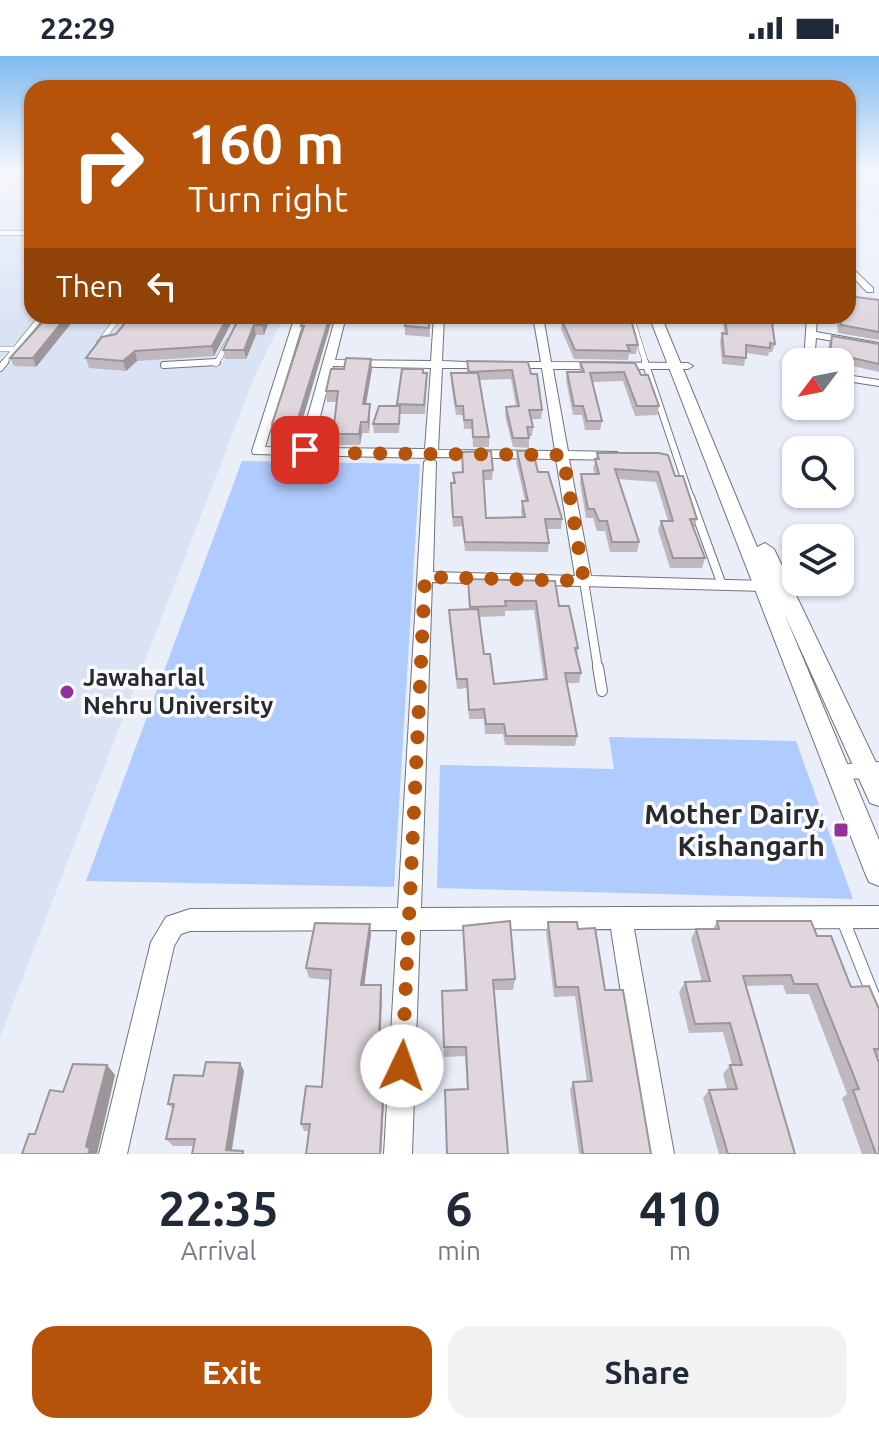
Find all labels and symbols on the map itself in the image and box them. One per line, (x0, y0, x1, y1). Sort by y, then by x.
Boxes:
north arrow (782, 348, 854, 420)
pin (271, 416, 339, 484)
place label: Jawaharlal Nehru University (83, 664, 273, 719)
marker: Jawaharlal Nehru University (58, 683, 76, 701)
place label: Mother Dairy, Kishangarh (644, 798, 825, 861)
marker: Mother Dairy, Kishangarh (832, 821, 850, 839)
position arrow (360, 1024, 444, 1108)

